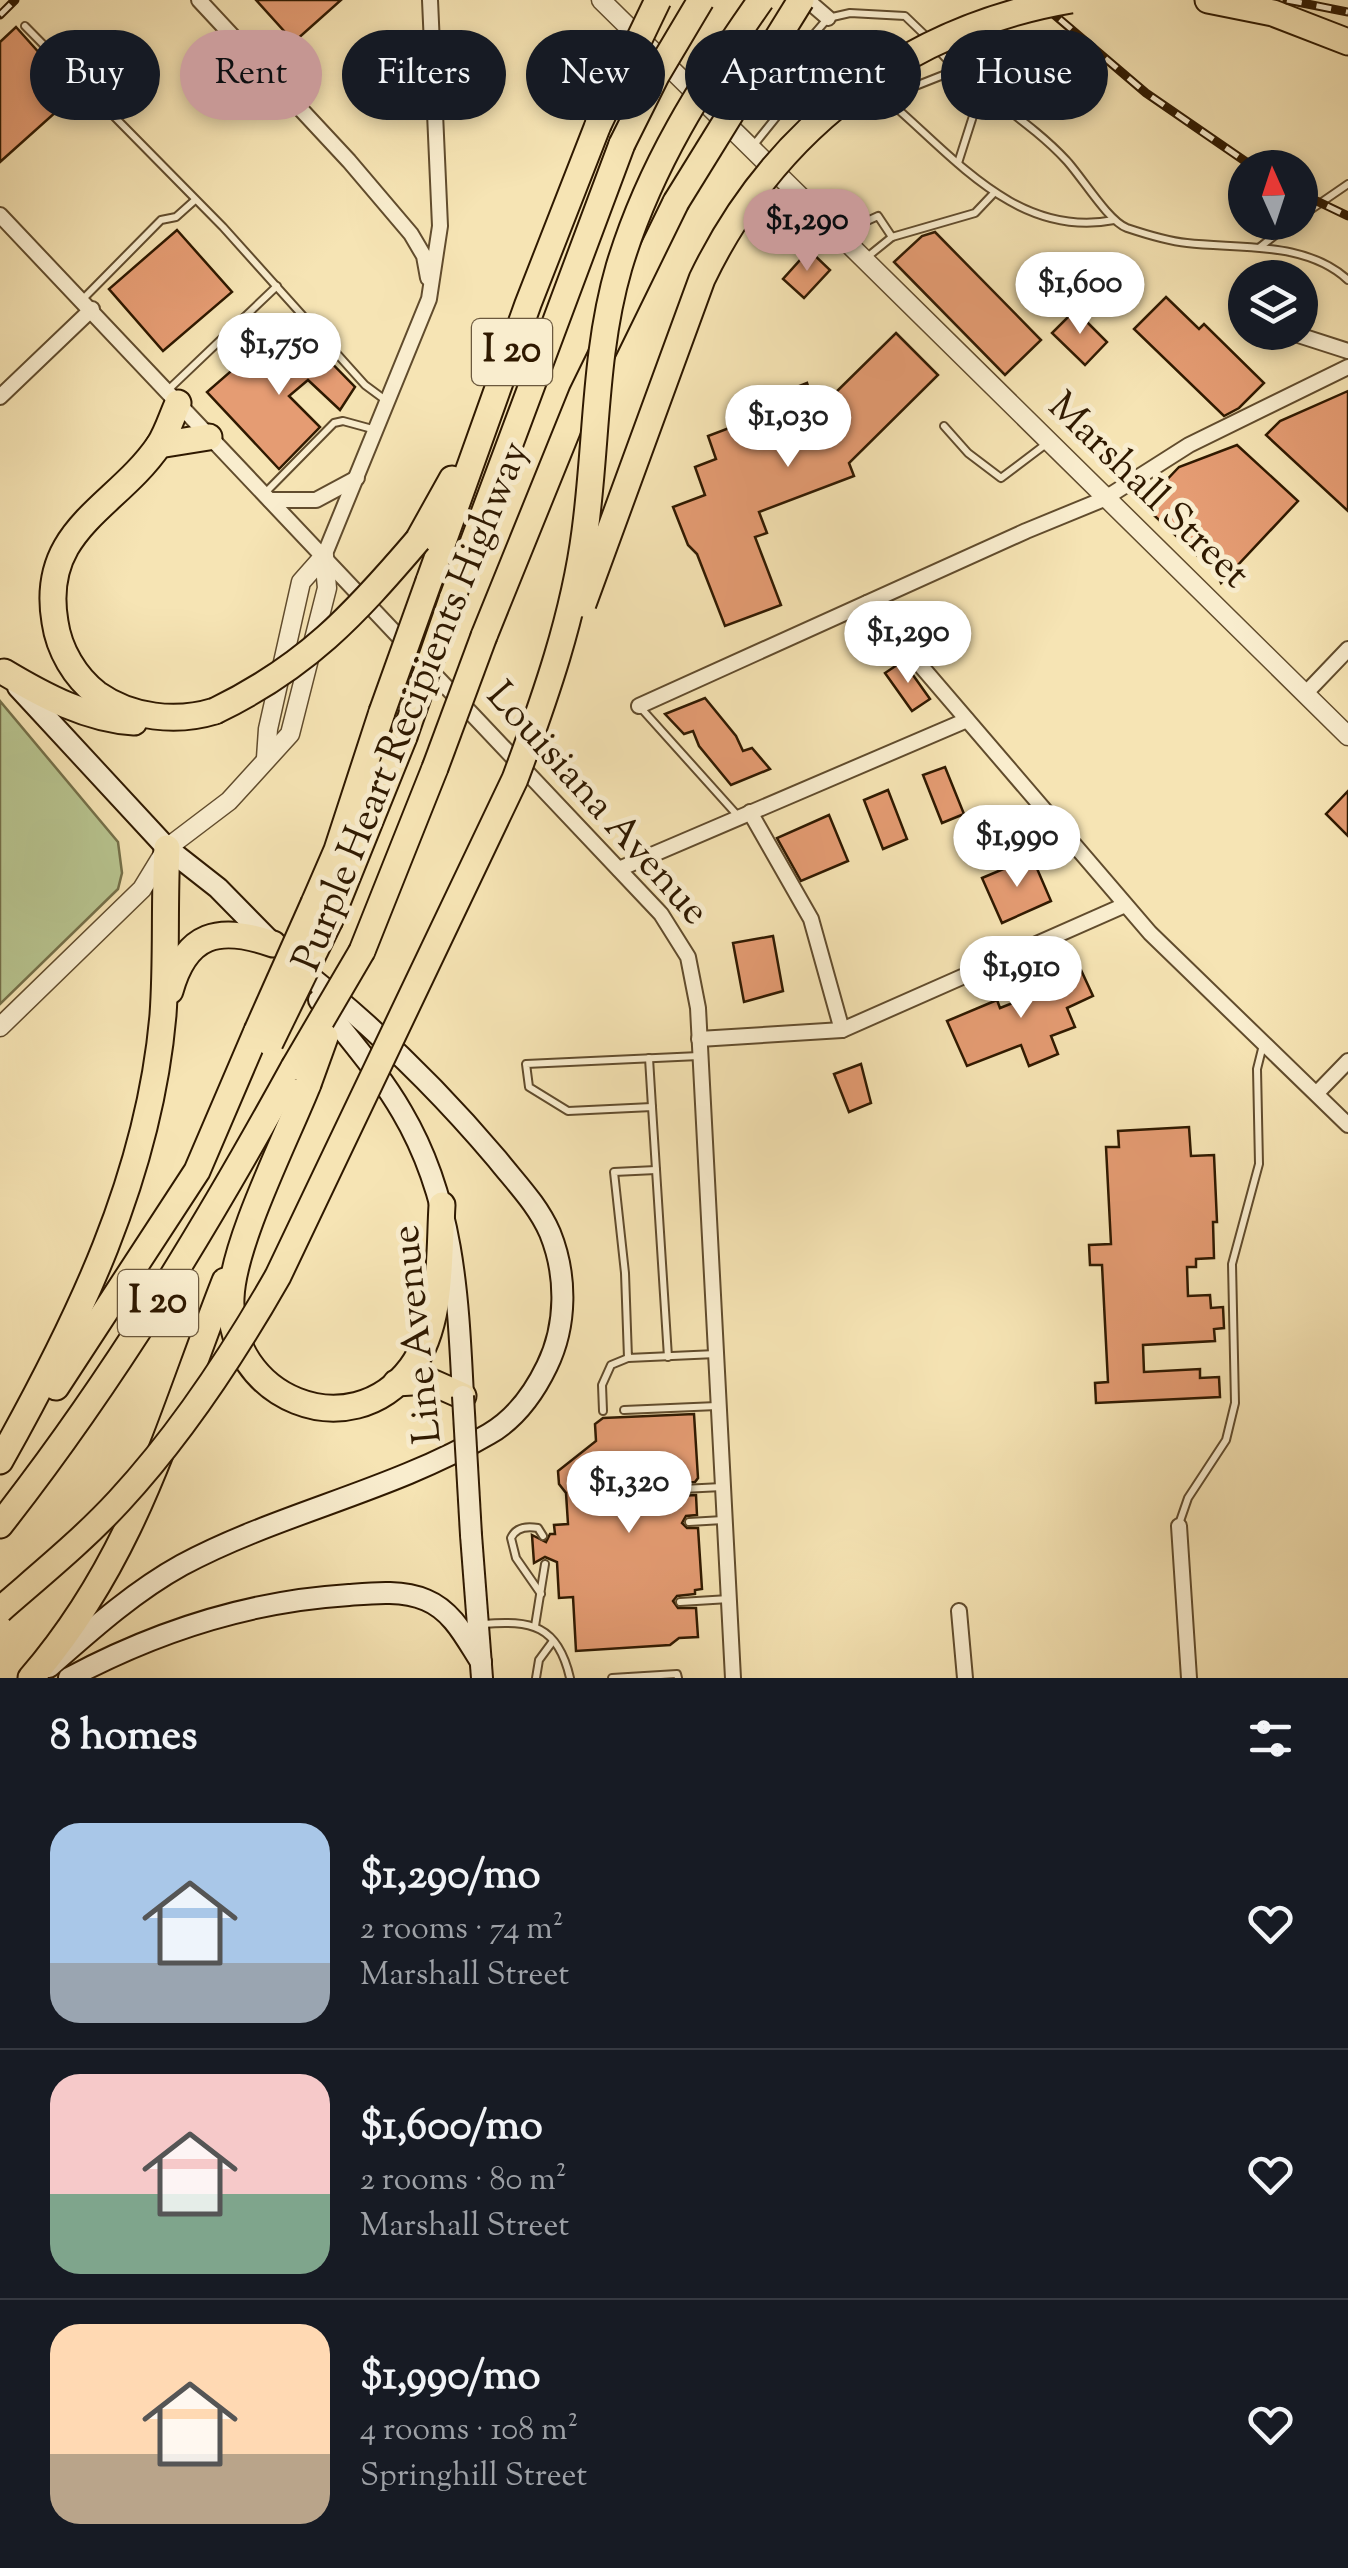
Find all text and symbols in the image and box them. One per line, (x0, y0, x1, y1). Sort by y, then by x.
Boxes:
chip: Buy (30, 30, 160, 120)
chip: Rent (180, 30, 322, 120)
chip: Filters (342, 30, 506, 120)
chip: New (526, 30, 665, 120)
chip: Apartment (685, 30, 921, 120)
chip: House (941, 30, 1108, 120)
north arrow (1228, 150, 1318, 240)
map controls (1228, 150, 1318, 350)
pin: $1,290 (726, 189, 888, 274)
text: $1,290 (765, 198, 849, 244)
pin: $1,600 (999, 252, 1161, 337)
button: layers (1228, 260, 1318, 350)
text: $1,600 (1037, 261, 1123, 307)
pin: $1,750 (198, 313, 360, 398)
road number: I 20 (472, 319, 552, 385)
text: $1,750 (239, 322, 319, 368)
street label: Marshall Street (1033, 381, 1261, 604)
pin: $1,030 (707, 385, 869, 470)
text: $1,030 (747, 394, 829, 440)
street label: Purple Heart Recipients Highway (280, 433, 546, 981)
pin: $1,290 (827, 601, 989, 686)
text: $1,290 (866, 610, 950, 656)
street label: Louisiana Avenue (471, 671, 721, 939)
pin: $1,990 (936, 805, 1098, 890)
text: $1,990 (975, 814, 1059, 860)
pin: $1,910 (940, 936, 1102, 1021)
text: $1,910 (982, 945, 1060, 991)
street label: Line Avenue (379, 1222, 459, 1446)
road number: I 20 (118, 1270, 198, 1336)
pin: $1,320 (548, 1451, 710, 1536)
text: $1,320 (589, 1460, 669, 1506)
text: 8 homes (50, 1708, 198, 1768)
icon: filters (1243, 1711, 1298, 1766)
text: $1,290/mo (360, 1847, 540, 1907)
icon: home (130, 1863, 250, 1983)
icon: heart (1243, 1896, 1298, 1951)
text: 2 rooms · 74 m² (360, 1907, 564, 1953)
text: Marshall Street (360, 1953, 569, 1999)
text: $1,600/mo (360, 2098, 543, 2158)
icon: home (130, 2114, 250, 2234)
icon: heart (1243, 2147, 1298, 2202)
text: 2 rooms · 80 m² (360, 2158, 567, 2204)
text: Marshall Street (360, 2204, 569, 2250)
text: $1,990/mo (360, 2348, 540, 2408)
icon: home (130, 2364, 250, 2484)
icon: heart (1243, 2397, 1298, 2452)
text: 4 rooms · 108 m² (360, 2408, 578, 2454)
text: Springhill Street (360, 2454, 587, 2500)

